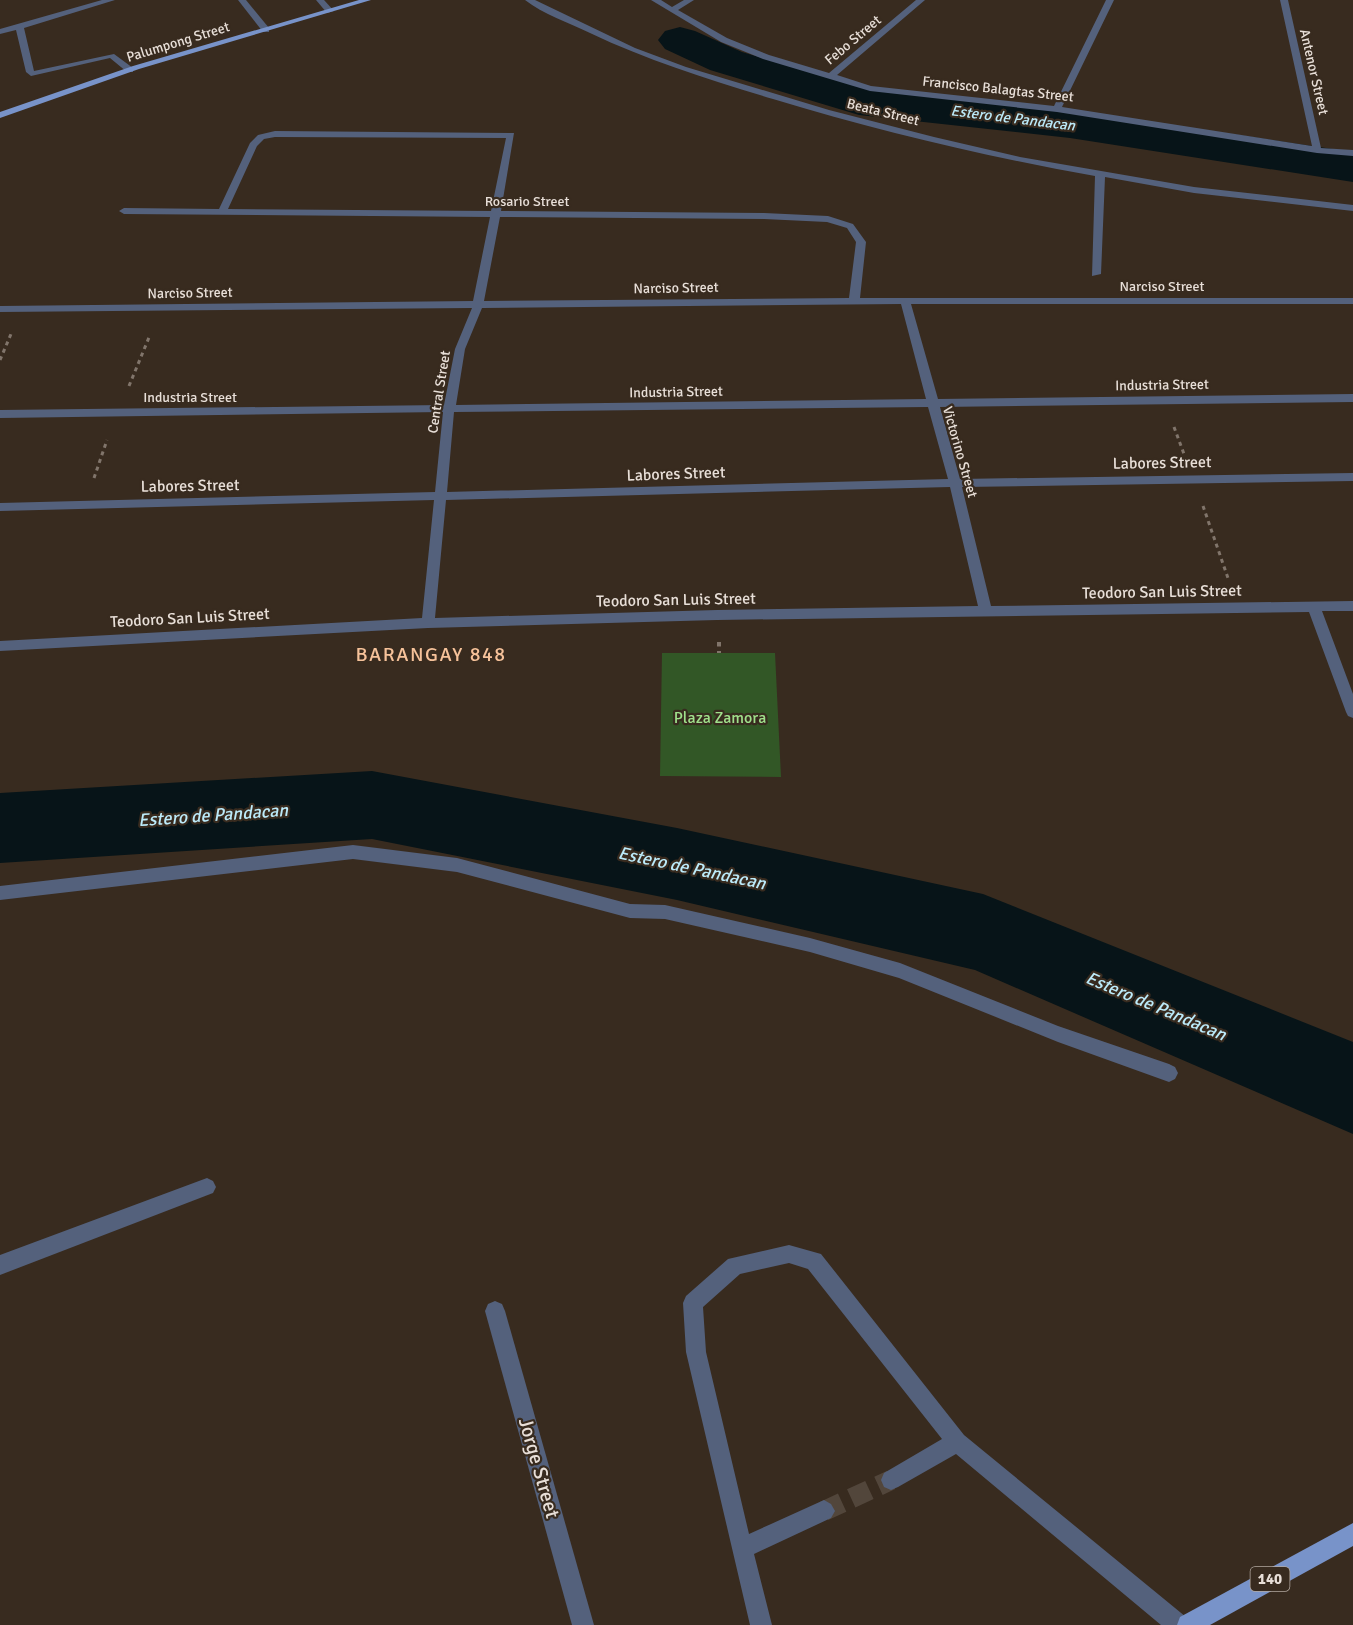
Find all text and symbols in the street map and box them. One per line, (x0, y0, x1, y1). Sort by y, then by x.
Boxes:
street label: Febo Street (821, 12, 885, 68)
street label: Palumpong Street (124, 18, 232, 66)
street label: Antenor Street (1296, 27, 1332, 117)
street label: Francisco Balagtas Street (921, 73, 1075, 105)
street label: Beata Street (845, 95, 921, 129)
water label: Estero de Pandacan (950, 101, 1077, 135)
street label: Rosario Street (485, 193, 569, 210)
street label: Narciso Street (1120, 278, 1205, 295)
street label: Narciso Street (633, 279, 719, 297)
street label: Narciso Street (147, 284, 233, 302)
street label: Central Street (424, 349, 454, 435)
street label: Industria Street (1115, 376, 1209, 394)
street label: Industria Street (629, 383, 723, 401)
street label: Industria Street (143, 389, 237, 406)
street label: Victorino Street (939, 404, 981, 500)
street label: Labores Street (1112, 452, 1212, 474)
street label: Labores Street (626, 462, 726, 486)
street label: Labores Street (140, 475, 240, 497)
street label: Teodoro San Luis Street (1082, 581, 1242, 603)
street label: Teodoro San Luis Street (596, 589, 756, 611)
street label: Teodoro San Luis Street (110, 604, 271, 632)
district label: BARANGAY 848 (355, 642, 507, 667)
park label: Plaza Zamora (674, 708, 766, 728)
water label: Estero de Pandacan (137, 799, 290, 831)
water label: Estero de Pandacan (616, 842, 769, 895)
water label: Estero de Pandacan (1083, 967, 1230, 1046)
street label: Jorge Street (513, 1415, 565, 1521)
road number: 140 (1250, 1567, 1290, 1591)

